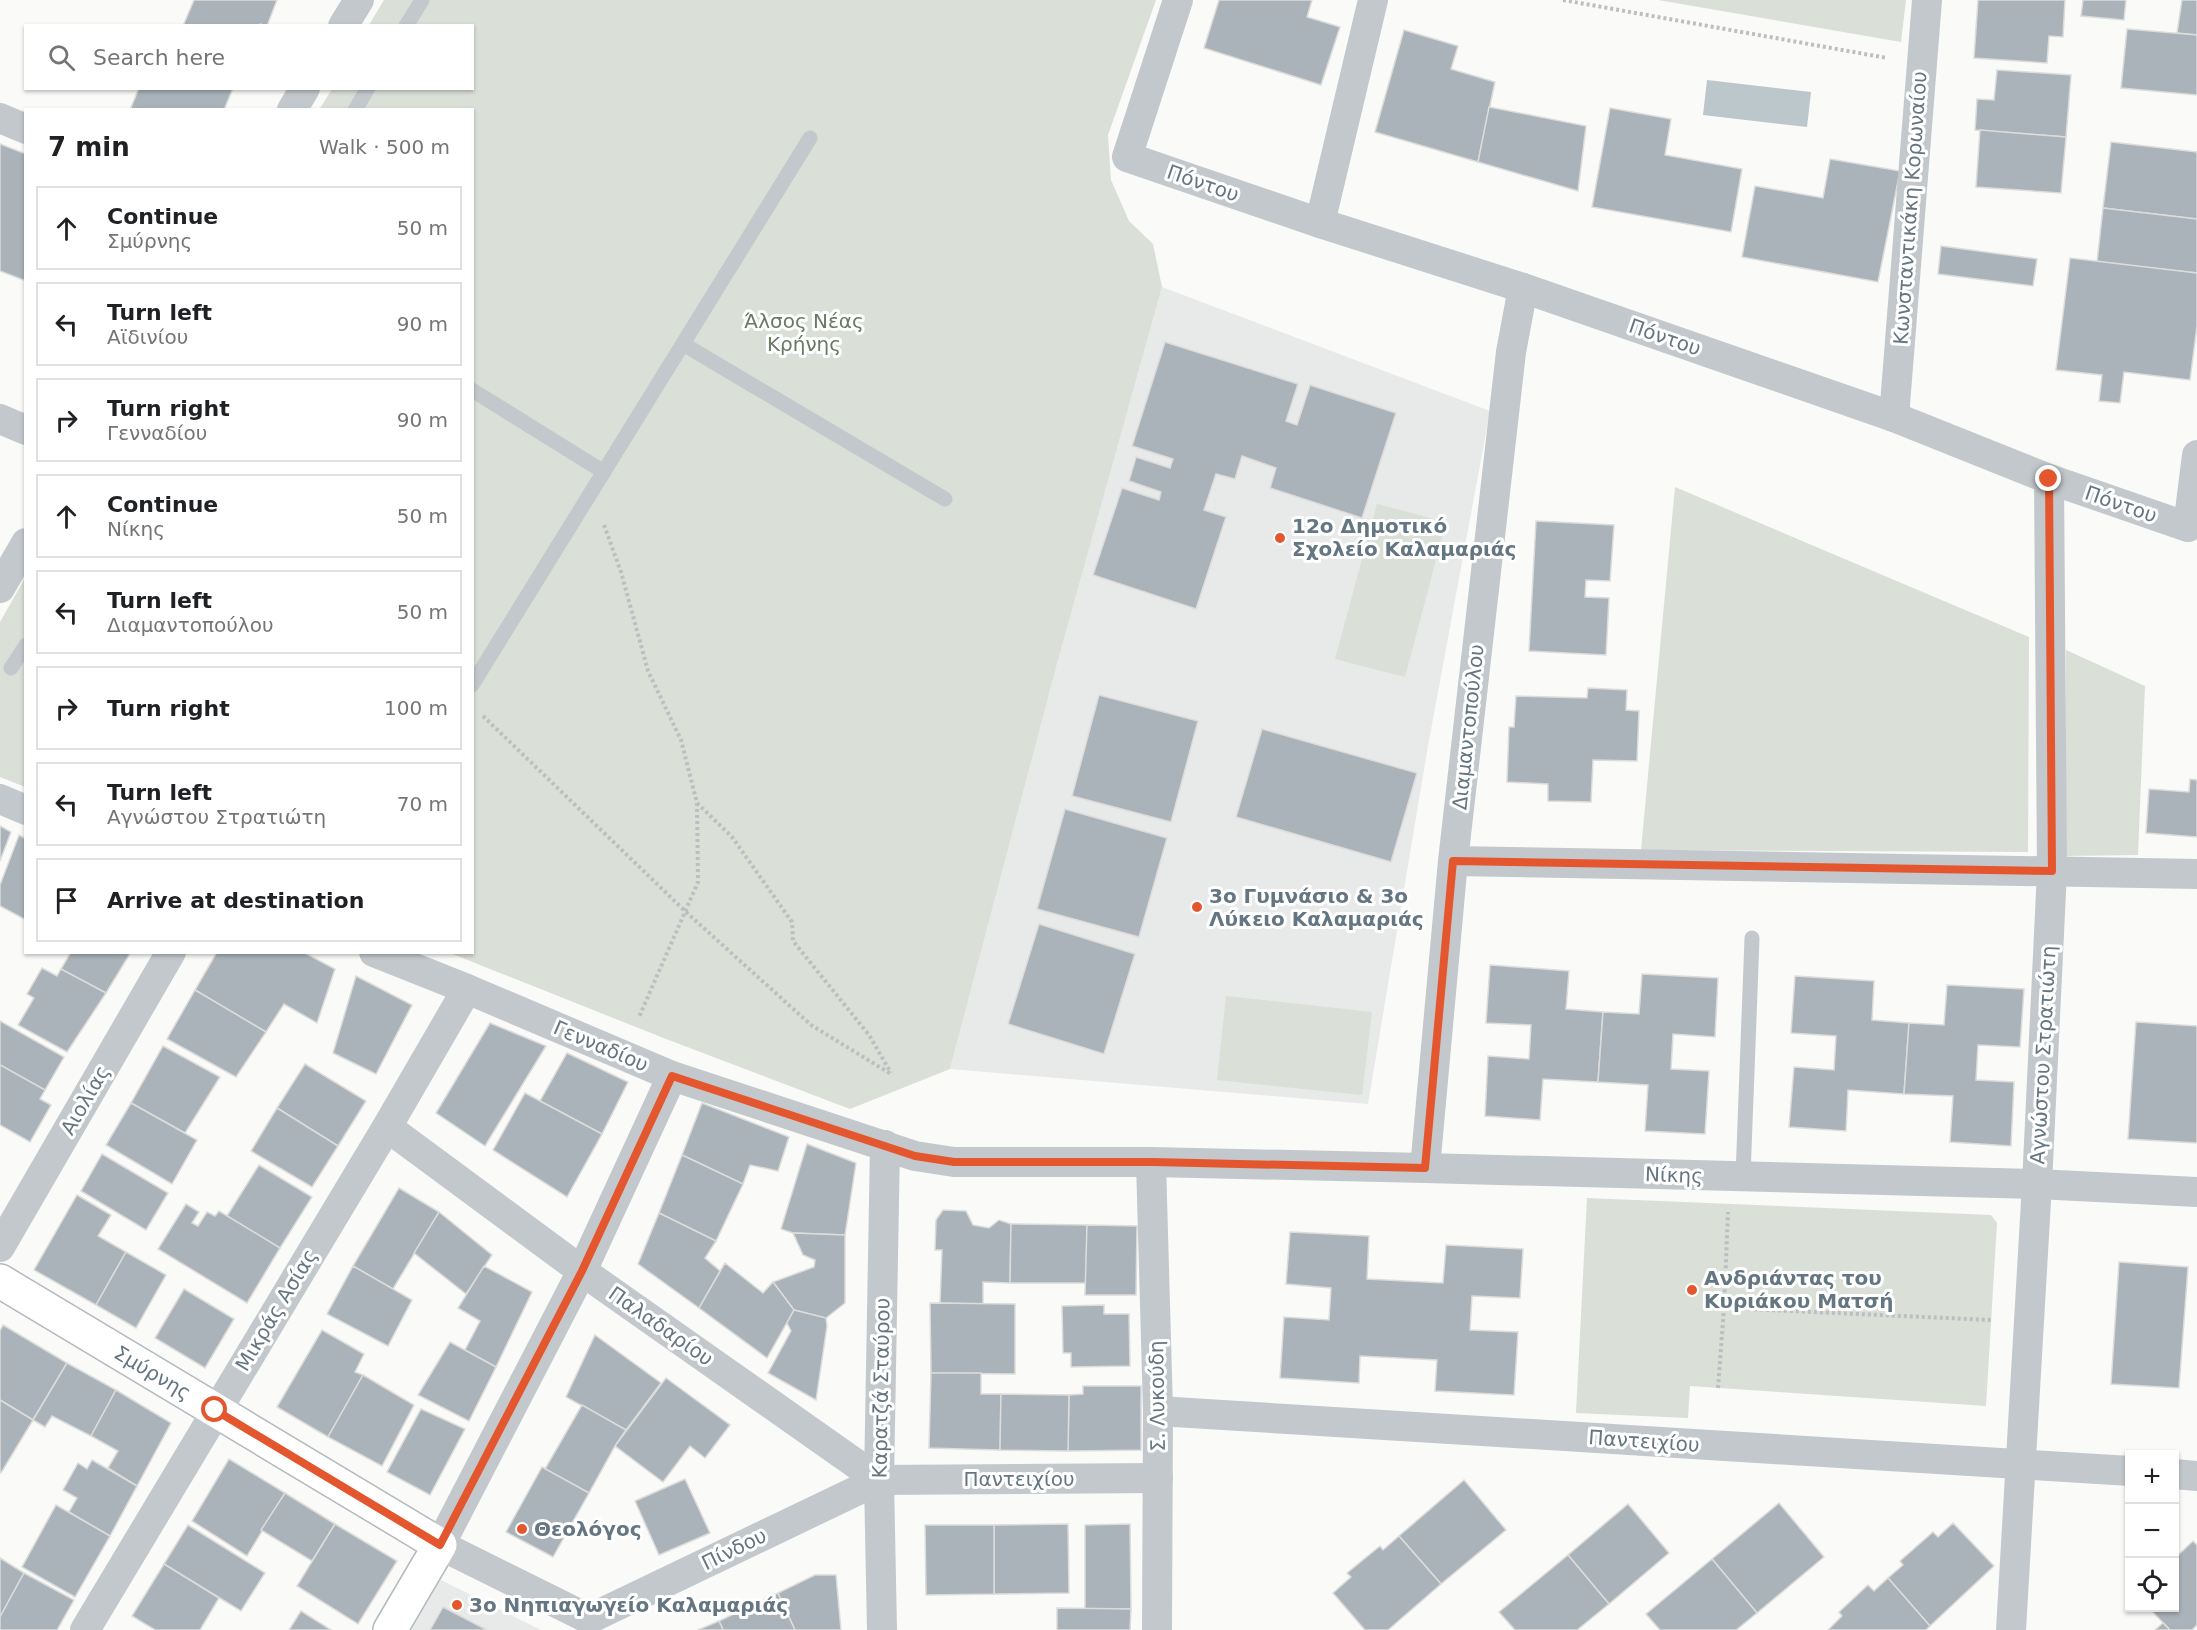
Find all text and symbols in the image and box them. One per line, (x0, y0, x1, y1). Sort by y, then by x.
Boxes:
search box (24, 24, 474, 90)
icon: search (45, 41, 78, 74)
text: Search here (93, 45, 225, 70)
street label: Κωνσταντικάκη Κορωναίου (1888, 70, 1932, 346)
text: 7 min (48, 132, 130, 162)
text: Walk · 500 m (319, 135, 450, 159)
street label: Πόντου (1164, 160, 1242, 206)
text: Continue (107, 204, 218, 229)
icon: ahead (50, 212, 83, 245)
text: 50 m (397, 216, 448, 240)
text: Σμύρνης (107, 229, 192, 253)
text: Turn left (107, 300, 212, 325)
icon: left (50, 308, 83, 341)
park label: Άλσος Νέας Κρήνης (744, 309, 864, 356)
text: 90 m (397, 312, 448, 336)
street label: Πόντου (1626, 314, 1704, 360)
text: Αϊδινίου (107, 325, 188, 349)
text: Turn right (107, 396, 230, 421)
icon: right (50, 404, 83, 437)
text: 90 m (397, 408, 448, 432)
text: Γενναδίου (107, 421, 207, 445)
route end (2035, 465, 2061, 491)
street label: Πόντου (2082, 481, 2160, 527)
text: Continue (107, 492, 218, 517)
icon: ahead (50, 500, 83, 533)
text: 50 m (397, 504, 448, 528)
place label: 12ο Δημοτικό Σχολείο Καλαμαριάς (1292, 514, 1516, 561)
text: Νίκης (107, 517, 165, 541)
marker: 12ο Δημοτικό Σχολείο Καλαμαριάς (1273, 531, 1287, 545)
text: Turn left (107, 588, 212, 613)
icon: left (50, 596, 83, 629)
text: 50 m (397, 600, 448, 624)
text: Διαμαντοπούλου (107, 613, 273, 637)
street label: Διαμαντοπούλου (1447, 643, 1489, 811)
icon: right (50, 692, 83, 725)
text: Turn right (107, 696, 230, 721)
text: 100 m (384, 696, 448, 720)
text: Turn left (107, 780, 212, 805)
icon: left (50, 788, 83, 821)
text: 70 m (397, 792, 448, 816)
text: Αγνώστου Στρατιώτη (107, 805, 326, 829)
icon: arrive (50, 884, 83, 917)
place label: 3ο Γυμνάσιο & 3ο Λύκειο Καλαμαριάς (1209, 884, 1424, 931)
text: Arrive at destination (107, 888, 364, 913)
marker: 3ο Γυμνάσιο & 3ο Λύκειο Καλαμαριάς (1190, 900, 1204, 914)
street label: Αγνώστου Στρατιώτη (2025, 945, 2061, 1165)
street label: Γενναδίου (550, 1015, 652, 1077)
street label: Αιολίας (56, 1061, 114, 1139)
street label: Νίκης (1645, 1162, 1703, 1188)
street label: Μικράς Ασίας (230, 1245, 322, 1375)
place label: Ανδριάντας του Κυριάκου Ματσή (1704, 1266, 1894, 1313)
street label: Παλαδαρίου (604, 1281, 718, 1371)
marker: Ανδριάντας του Κυριάκου Ματσή (1685, 1283, 1699, 1297)
street label: Καρατζά Σταύρου (867, 1298, 895, 1478)
street label: Σμύρνης (110, 1340, 195, 1405)
street label: Σ. Λυκούδη (1144, 1340, 1170, 1452)
route start (201, 1396, 227, 1422)
street label: Παντειχίου (1588, 1425, 1700, 1457)
map controls (2125, 1450, 2179, 1612)
button: + (2125, 1450, 2179, 1504)
street label: Παντειχίου (963, 1467, 1075, 1491)
button: − (2125, 1504, 2179, 1558)
place label: Θεολόγος (534, 1517, 642, 1541)
marker: Θεολόγος (515, 1522, 529, 1536)
street label: Πίνδου (698, 1523, 770, 1575)
button: locate (2125, 1558, 2179, 1612)
place label: 3ο Νηπιαγωγείο Καλαμαριάς (469, 1593, 788, 1617)
marker: 3ο Νηπιαγωγείο Καλαμαριάς (450, 1598, 464, 1612)

